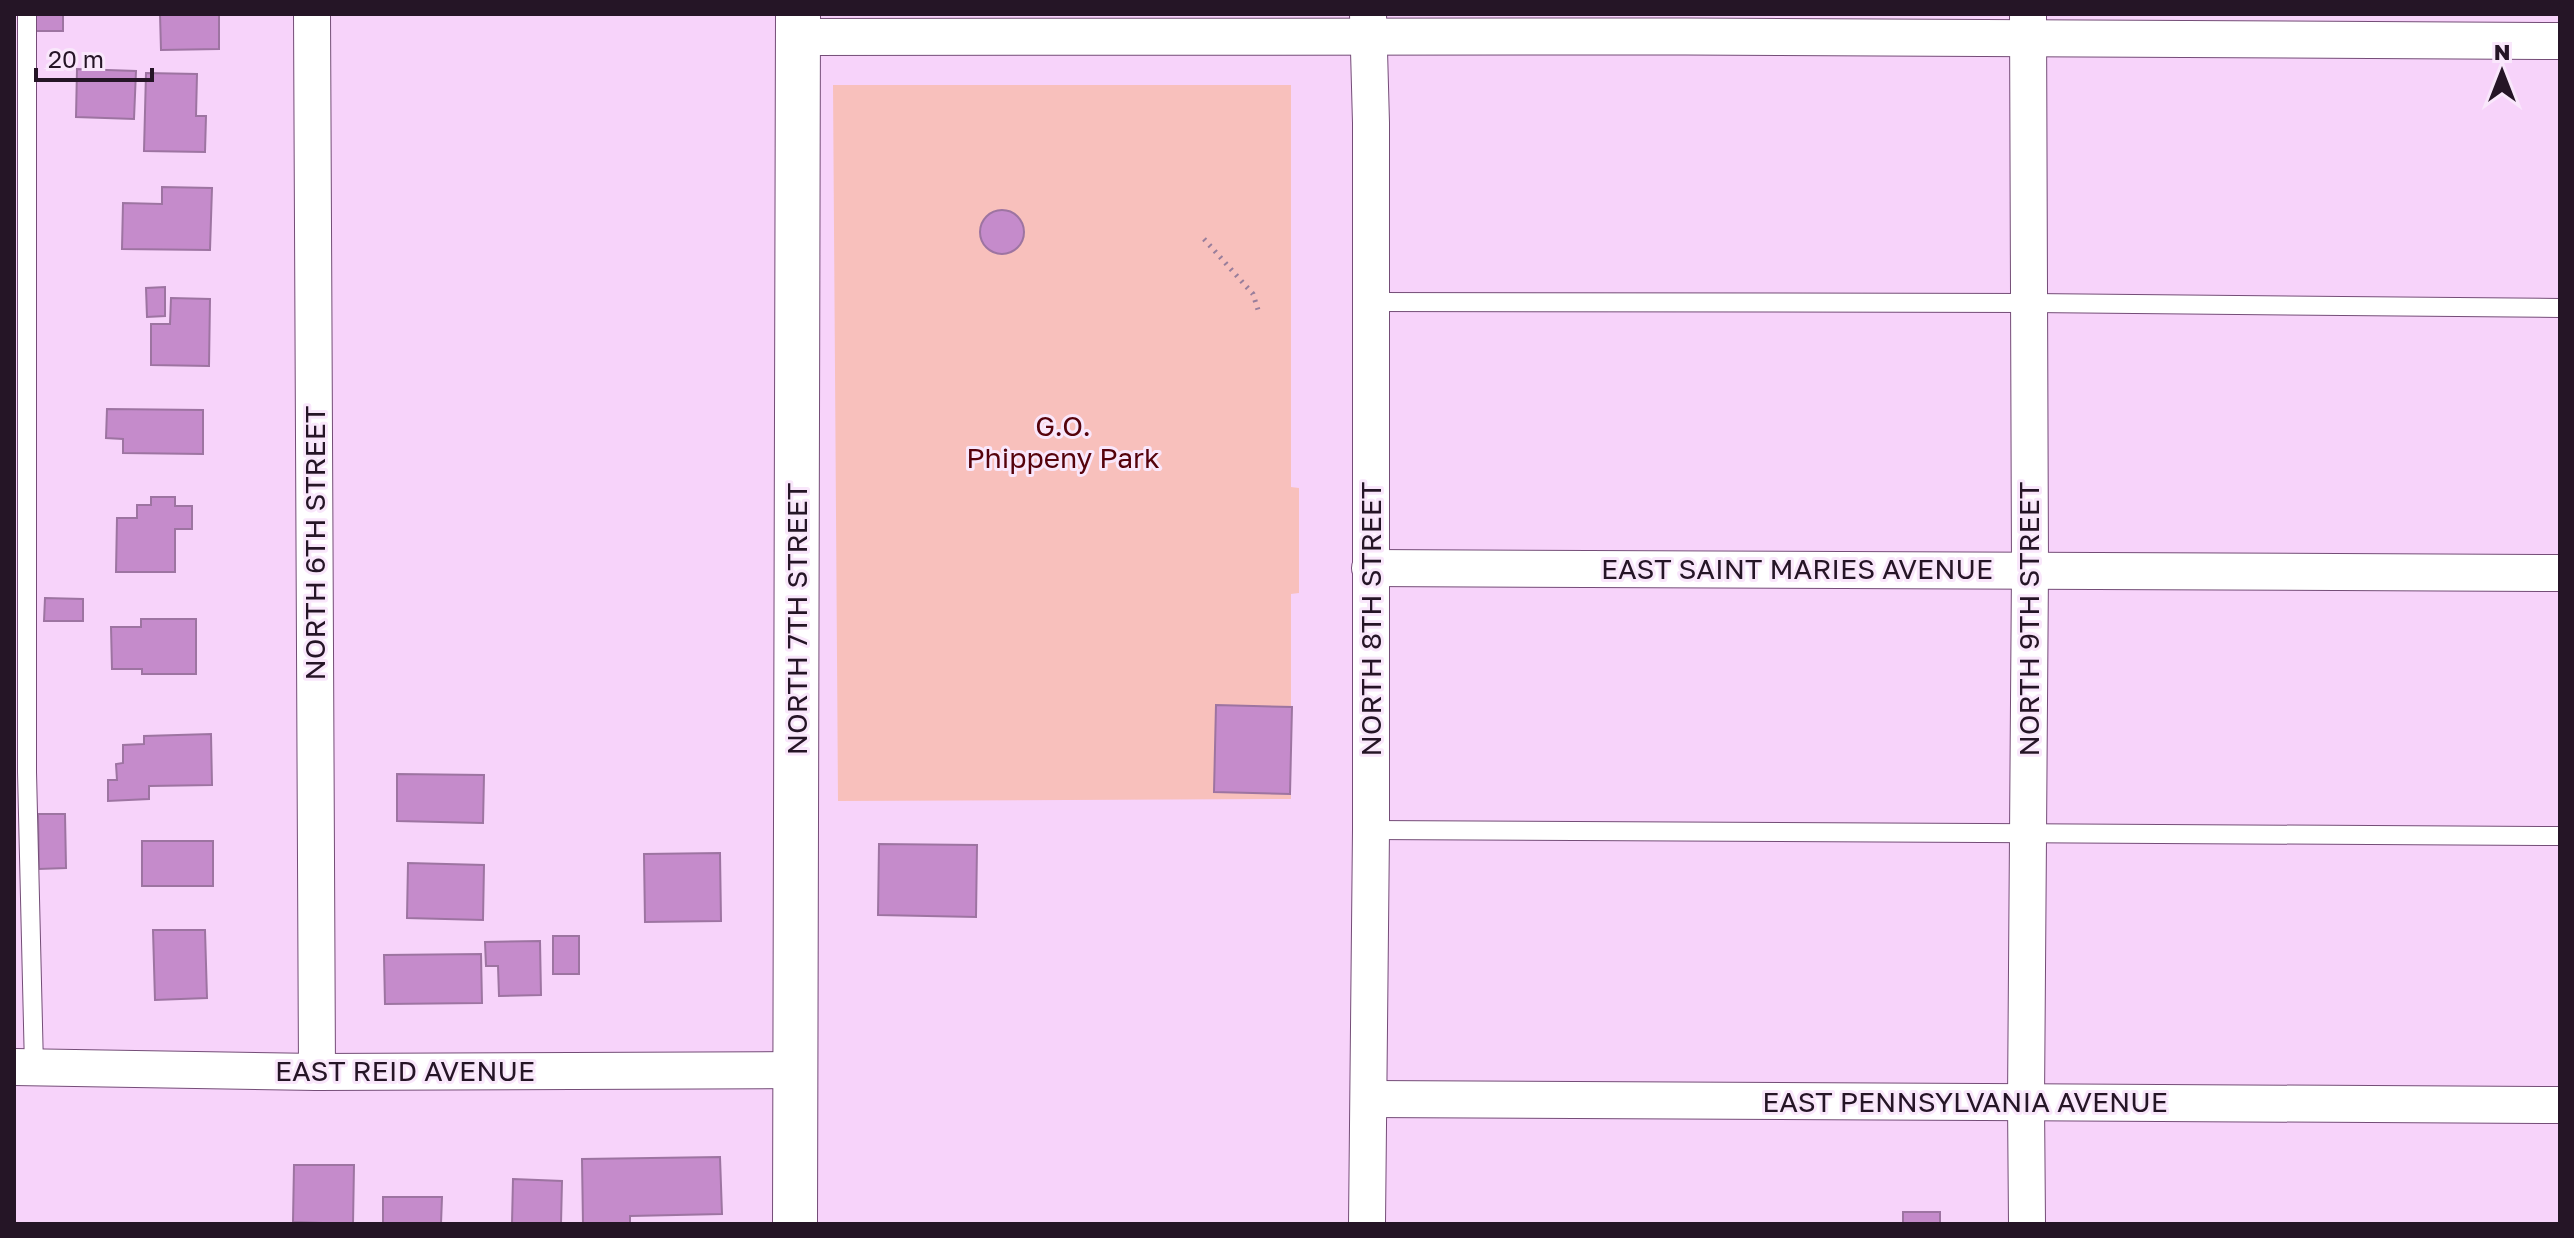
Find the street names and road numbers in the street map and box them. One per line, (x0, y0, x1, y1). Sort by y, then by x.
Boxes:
street label: NORTH 6TH STREET (298, 406, 331, 680)
street label: NORTH 8TH STREET (1354, 482, 1387, 756)
street label: NORTH 9TH STREET (2012, 482, 2045, 756)
street label: NORTH 7TH STREET (780, 483, 813, 755)
street label: EAST SAINT MARIES AVENUE (1601, 552, 1993, 585)
street label: EAST REID AVENUE (275, 1054, 535, 1087)
street label: EAST PENNSYLVANIA AVENUE (1762, 1085, 2168, 1118)

